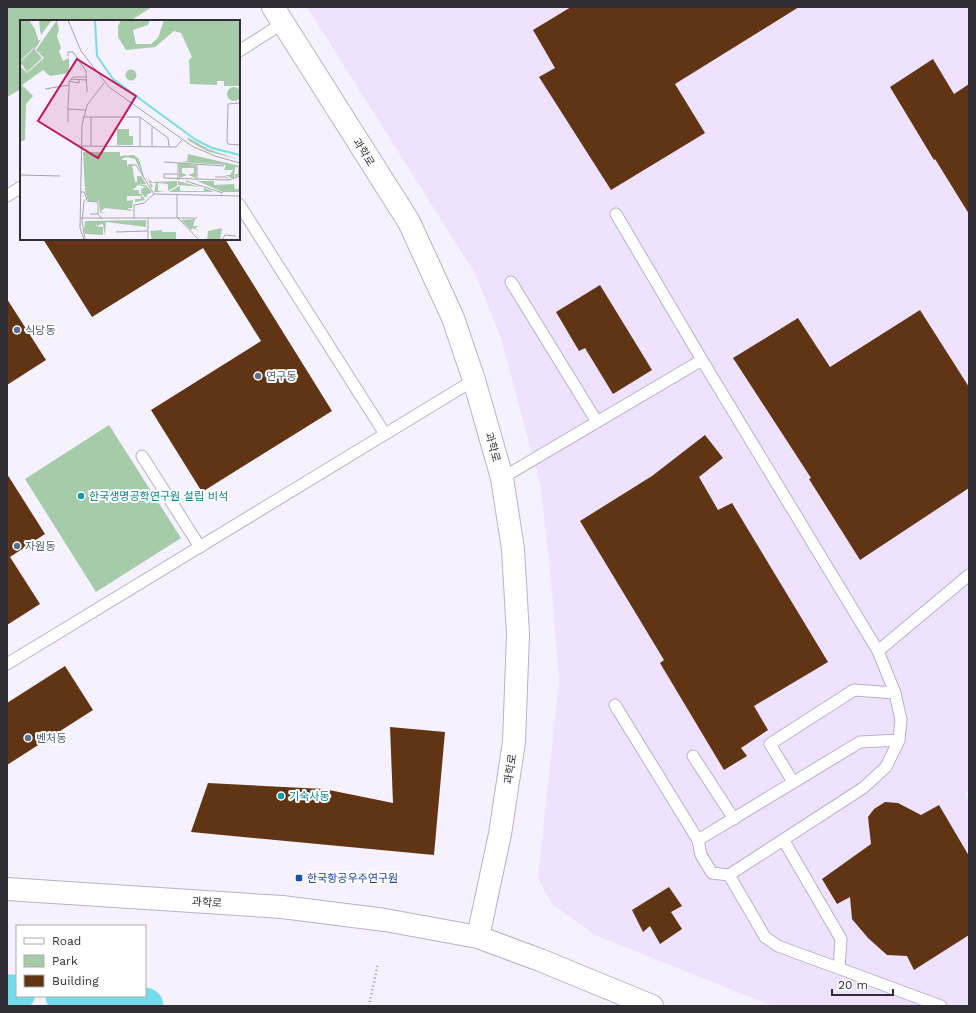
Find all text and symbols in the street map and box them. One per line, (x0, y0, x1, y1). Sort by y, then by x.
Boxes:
inset map (20, 20, 240, 240)
street label: 과학로 (350, 136, 377, 169)
place label: 식당동 (25, 324, 55, 337)
marker: 식당동 (12, 325, 22, 335)
place label: 연구동 (266, 370, 296, 383)
marker: 연구동 (253, 371, 263, 381)
street label: 과학로 (482, 431, 503, 464)
place label: 한국생명공학연구원 설립 비석 (89, 490, 228, 503)
marker: 한국생명공학연구원 설립 비석 (76, 491, 86, 501)
place label: 자원동 (25, 540, 55, 553)
marker: 자원동 (12, 541, 22, 551)
place label: 벤처동 (36, 732, 66, 745)
marker: 벤처동 (23, 733, 33, 743)
street label: 과학로 (502, 753, 519, 785)
place label: 기숙사동 (289, 790, 329, 803)
marker: 기숙사동 (276, 791, 286, 801)
place label: 한국항공우주연구원 (307, 872, 398, 885)
marker: 한국항공우주연구원 (294, 873, 304, 883)
street label: 과학로 (191, 895, 223, 910)
legend (16, 925, 146, 997)
text: Road (52, 934, 81, 948)
text: Park (52, 954, 78, 968)
scale bar (832, 971, 893, 997)
text: Building (52, 974, 99, 988)
text: 20 m (838, 978, 868, 992)

